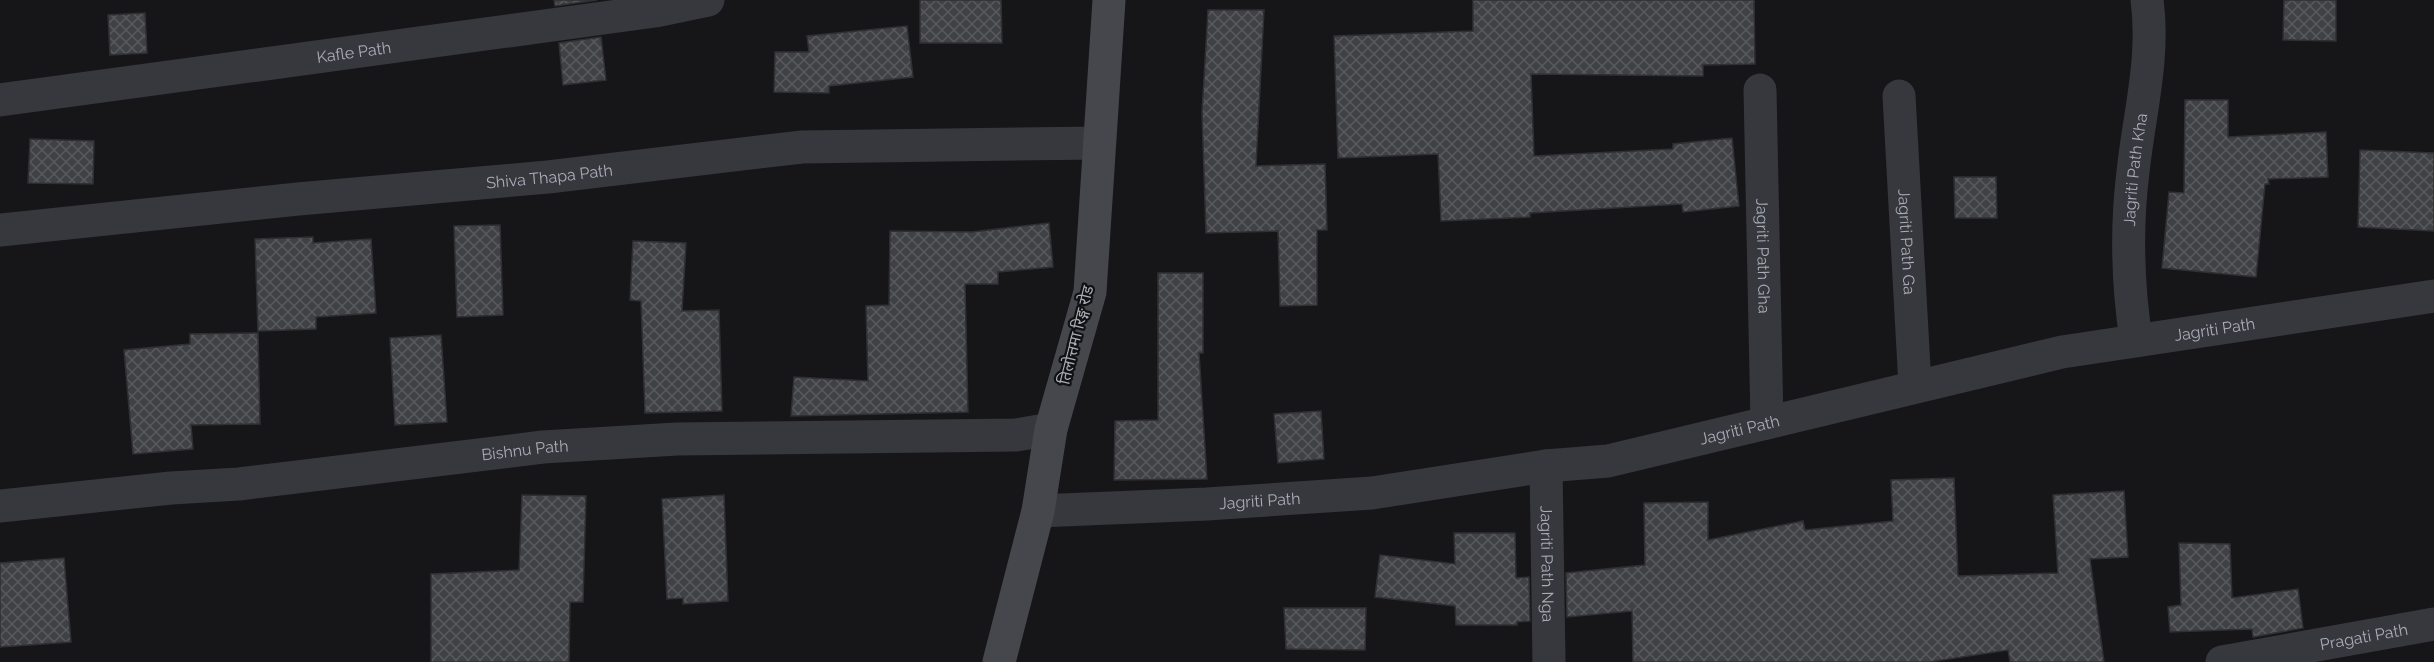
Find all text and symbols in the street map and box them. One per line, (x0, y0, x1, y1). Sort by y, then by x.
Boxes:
street label: Kafle Path (315, 37, 392, 66)
street label: Jagriti Path Kha (2119, 112, 2151, 227)
street label: Shiva Thapa Path (485, 160, 614, 192)
street label: Jagriti Path Ga (1895, 188, 1919, 295)
street label: Jagriti Path Gha (1753, 198, 1774, 314)
street label: तिलोत्तमा रिङ्ग रोड (1055, 283, 1098, 386)
street label: Jagriti Path (2173, 314, 2256, 344)
street label: Jagriti Path (1698, 411, 1781, 448)
street label: Bishnu Path (480, 436, 569, 464)
street label: Jagriti Path (1218, 488, 1301, 513)
street label: Jagriti Path Nga (1537, 506, 1558, 622)
street label: Pragati Path (2318, 619, 2409, 654)

